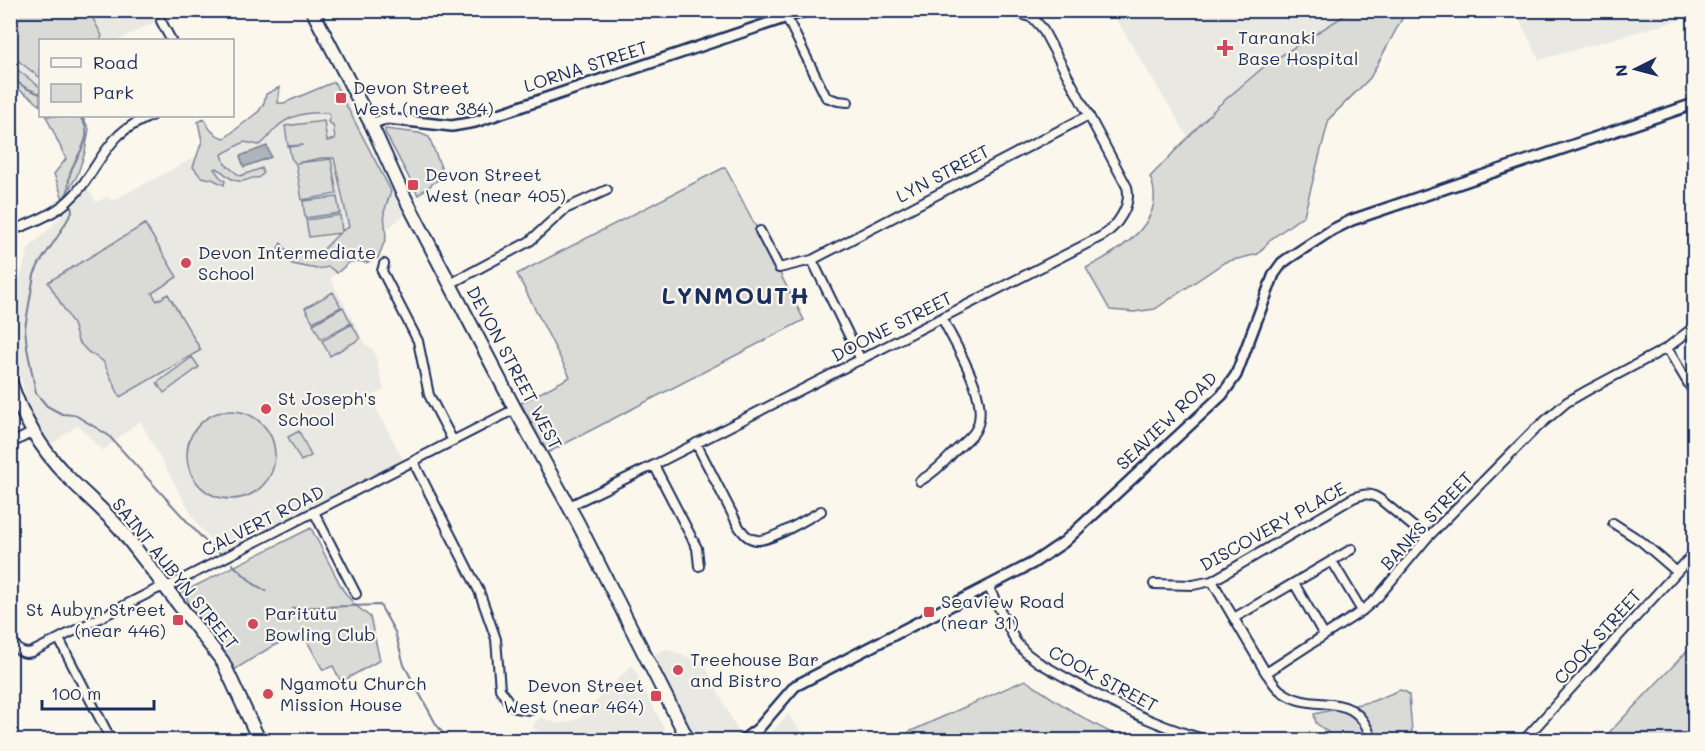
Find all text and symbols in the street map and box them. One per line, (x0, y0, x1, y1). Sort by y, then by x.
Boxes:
place label: Taranaki Base Hospital (1238, 25, 1359, 70)
street label: LORNA STREET (521, 35, 651, 97)
legend (39, 39, 234, 117)
marker: Taranaki Base Hospital (1216, 39, 1234, 57)
north arrow (1606, 39, 1666, 99)
text: Road (93, 50, 138, 74)
text: N (1610, 63, 1632, 78)
place label: Devon Street West (near 384) (353, 75, 494, 120)
text: Park (93, 80, 134, 104)
marker: Devon Street West (near 384) (334, 91, 348, 105)
street label: LYN STREET (892, 138, 993, 208)
place label: Devon Street West (near 405) (425, 162, 566, 207)
marker: Devon Street West (near 405) (406, 178, 420, 192)
place label: Devon Intermediate School (198, 240, 376, 285)
marker: Devon Intermediate School (179, 256, 193, 270)
district label: LYNMOUTH (661, 279, 811, 310)
street label: DEVON STREET WEST (462, 282, 568, 453)
street label: DOONE STREET (827, 285, 956, 367)
street label: SEAVIEW ROAD (1110, 366, 1222, 475)
place label: St Joseph's School (278, 386, 376, 431)
marker: St Joseph's School (259, 402, 273, 416)
street label: BANKS STREET (1374, 466, 1478, 575)
street label: DISCOVERY PLACE (1195, 476, 1350, 576)
street label: CALVERT ROAD (197, 479, 328, 561)
street label: SAINT AUBYN STREET (107, 493, 244, 654)
street label: COOK STREET (1548, 584, 1646, 689)
place label: Seaview Road (near 31) (941, 589, 1064, 634)
place label: St Aubyn Street (near 446) (26, 597, 166, 642)
place label: Paritutu Bowling Club (265, 601, 376, 646)
marker: Seaview Road (near 31) (922, 605, 936, 619)
marker: St Aubyn Street (near 446) (171, 613, 185, 627)
marker: Paritutu Bowling Club (246, 617, 260, 631)
street label: COOK STREET (1045, 639, 1162, 717)
place label: Treehouse Bar and Bistro (690, 647, 819, 692)
marker: Treehouse Bar and Bistro (671, 663, 685, 677)
place label: Ngamotu Church Mission House (280, 671, 426, 716)
scale bar (42, 673, 154, 711)
place label: Devon Street West (near 464) (503, 673, 644, 718)
text: 100 m (51, 681, 101, 705)
marker: Ngamotu Church Mission House (261, 687, 275, 701)
marker: Devon Street West (near 464) (649, 689, 663, 703)

